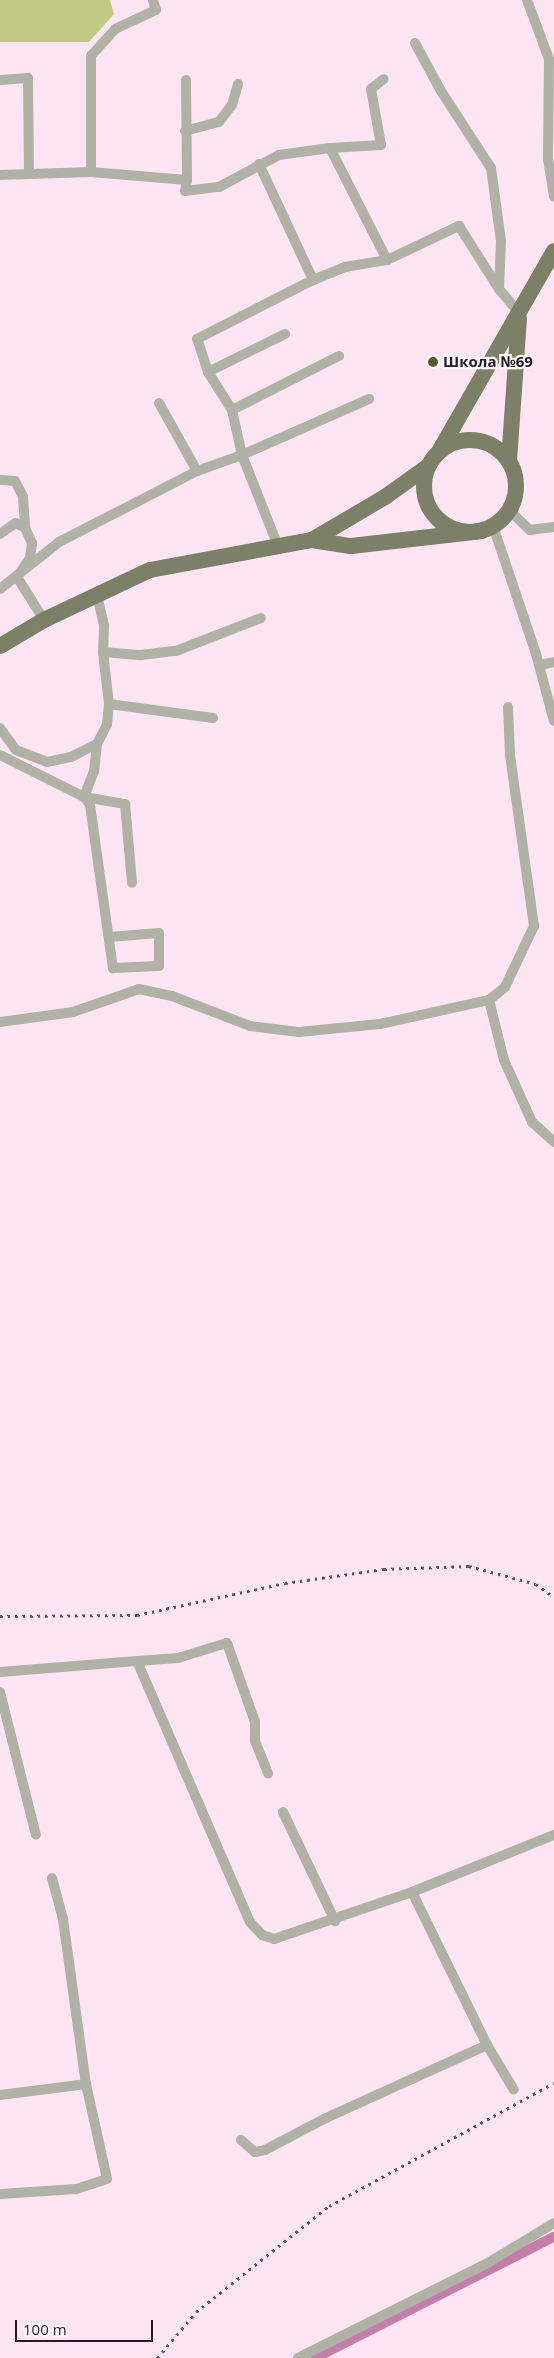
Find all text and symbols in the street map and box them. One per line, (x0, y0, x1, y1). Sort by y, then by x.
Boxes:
place label: Школа №69 (443, 353, 533, 371)
marker: Школа №69 (427, 356, 439, 368)
scale bar (18, 2310, 155, 2342)
text: 100 m (23, 2319, 67, 2339)

